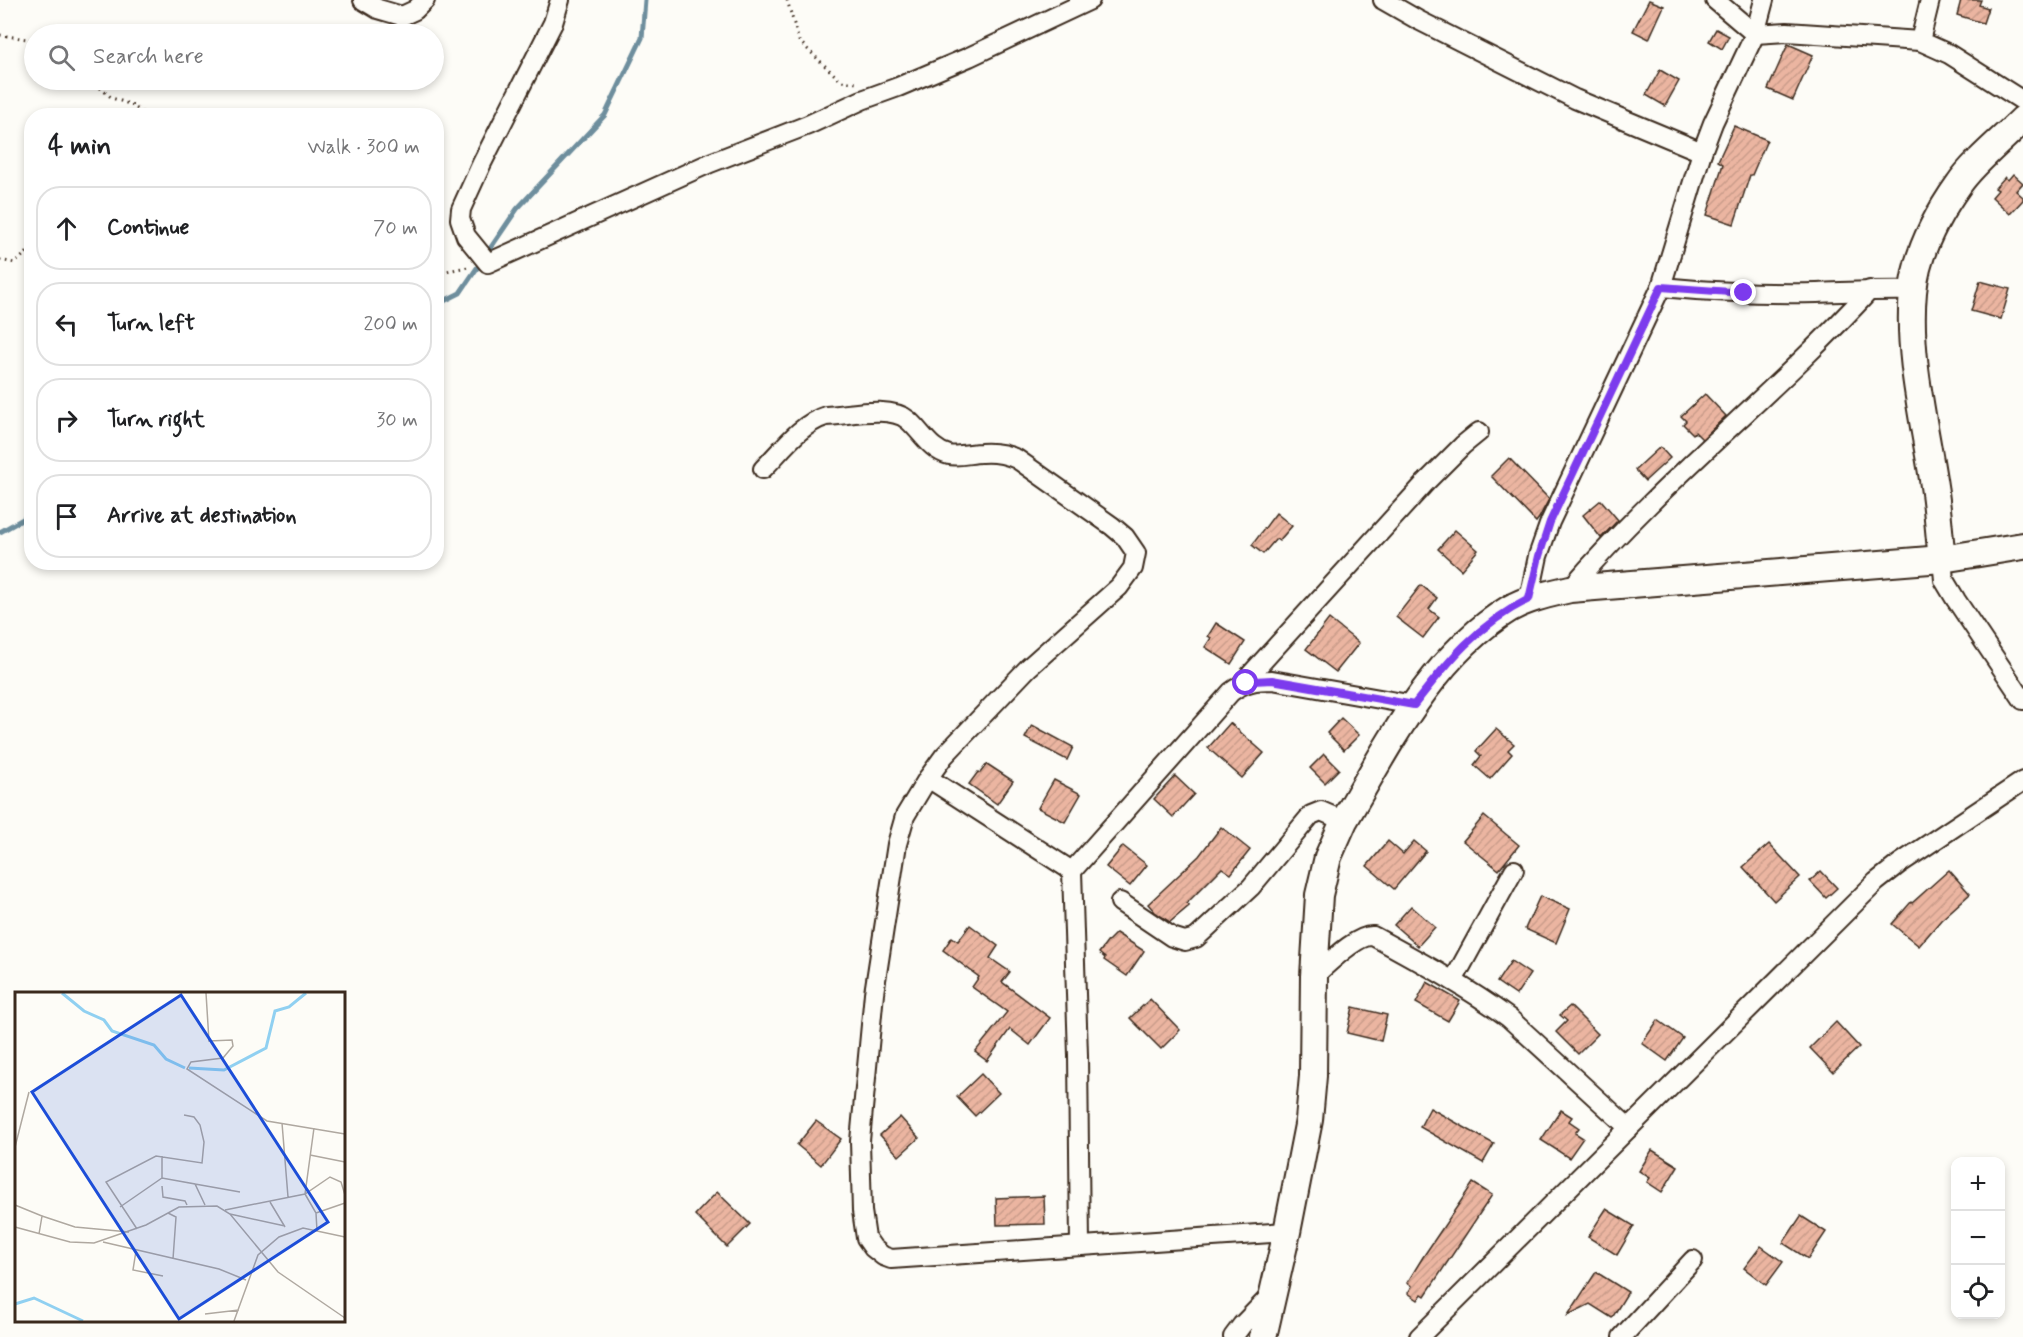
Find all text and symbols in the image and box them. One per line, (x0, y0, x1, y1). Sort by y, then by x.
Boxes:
search box (24, 24, 444, 90)
icon: search (45, 41, 78, 74)
text: Search here (93, 43, 204, 71)
text: 4 min (48, 130, 111, 164)
text: Walk · 300 m (308, 134, 420, 161)
icon: ahead (50, 212, 83, 245)
text: Continue (107, 214, 189, 242)
text: 70 m (373, 215, 418, 242)
route end (1730, 279, 1756, 305)
icon: left (50, 308, 83, 341)
text: Turn left (107, 310, 195, 338)
text: 200 m (363, 311, 418, 338)
icon: right (50, 404, 83, 437)
text: Turn right (107, 406, 205, 434)
text: 30 m (376, 407, 418, 434)
icon: arrive (50, 500, 83, 533)
text: Arrive at destination (107, 502, 297, 530)
route start (1232, 669, 1258, 695)
inset map (15, 992, 345, 1322)
map controls (1951, 1157, 2005, 1319)
button: + (1951, 1157, 2005, 1211)
button: − (1951, 1211, 2005, 1265)
button: locate (1951, 1265, 2005, 1319)

